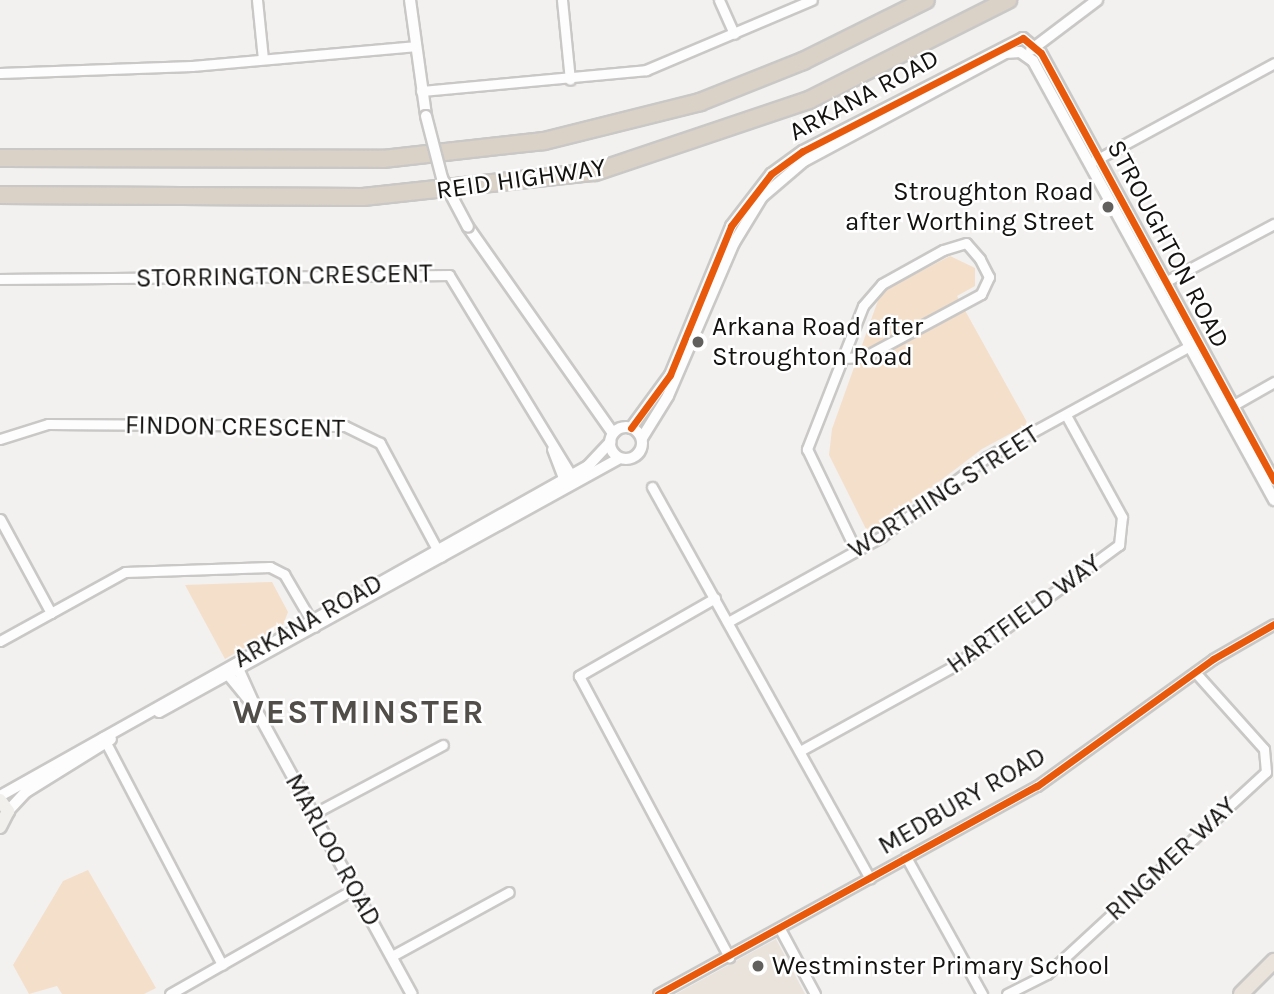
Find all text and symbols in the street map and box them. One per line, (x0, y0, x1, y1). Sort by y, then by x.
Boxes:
street label: ARKANA ROAD (784, 42, 944, 148)
street label: STROUGHTON ROAD (1100, 135, 1236, 353)
street label: REID HIGHWAY (434, 152, 608, 206)
place label: Stroughton Road after Worthing Street (845, 176, 1094, 238)
marker: Stroughton Road after Worthing Street (1100, 199, 1116, 215)
street label: STORRINGTON CRESCENT (136, 258, 432, 294)
place label: Arkana Road after Stroughton Road (712, 311, 923, 372)
marker: Arkana Road after Stroughton Road (690, 334, 706, 350)
street label: FINDON CRESCENT (125, 409, 345, 445)
street label: WORTHING STREET (843, 419, 1045, 565)
street label: HARTFIELD WAY (941, 548, 1107, 680)
street label: ARKANA ROAD (228, 567, 388, 675)
district label: WESTMINSTER (234, 693, 484, 733)
street label: MEDBURY ROAD (873, 740, 1051, 862)
street label: MARLOO ROAD (278, 768, 388, 932)
street label: RINGMER WAY (1099, 791, 1243, 927)
place label: Westminster Primary School (772, 950, 1110, 982)
marker: Westminster Primary School (750, 958, 766, 974)

